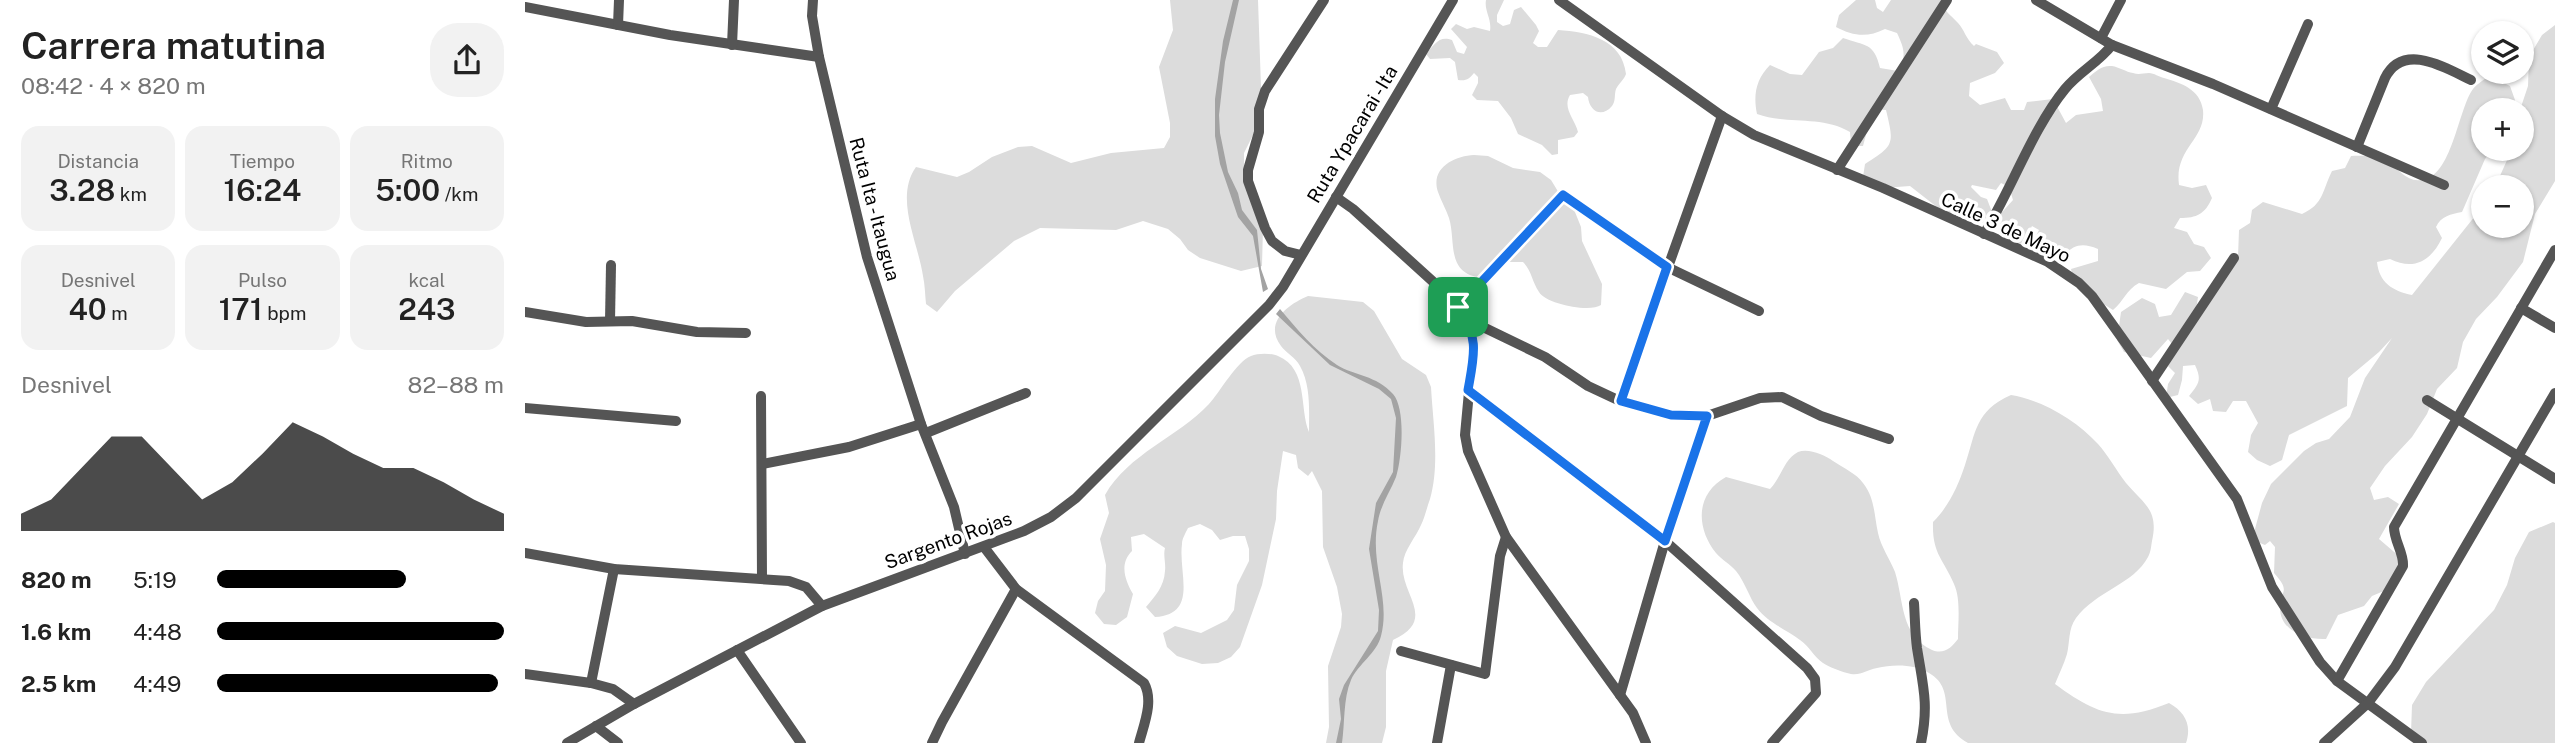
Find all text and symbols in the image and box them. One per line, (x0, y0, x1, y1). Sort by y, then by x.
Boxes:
map controls (2471, 21, 2534, 238)
button: layers (2471, 21, 2534, 84)
text: Carrera matutina (21, 23, 326, 68)
button: share (430, 23, 504, 97)
street label: Ruta Ypacarai - Ita (1302, 61, 1402, 207)
text: 08:42 · 4 × 820 m (21, 72, 206, 99)
button: + (2471, 98, 2534, 161)
street label: Ruta Ita - Itaugua (845, 135, 905, 283)
text: Distancia (57, 150, 139, 172)
text: Tiempo (230, 150, 295, 172)
text: Ritmo (401, 150, 453, 172)
text: 3.28 (49, 172, 115, 208)
text: 16:24 (224, 172, 301, 208)
text: 5:00 (375, 172, 440, 208)
button: − (2471, 175, 2534, 238)
text: km (115, 183, 147, 205)
text: /km (440, 183, 478, 205)
street label: Calle 3 de Mayo (1938, 187, 2074, 267)
text: Desnivel (61, 269, 136, 291)
text: Pulso (238, 269, 287, 291)
text: kcal (408, 269, 445, 291)
pin (1428, 277, 1488, 337)
icon: arrive (1439, 288, 1477, 326)
text: 40 (69, 291, 107, 327)
text: 171 (219, 291, 263, 327)
text: 243 (398, 291, 455, 327)
text: m (107, 302, 128, 324)
text: bpm (263, 302, 306, 324)
text: Desnivel (21, 371, 112, 398)
text: 82–88 m (408, 371, 504, 398)
street label: Sargento Rojas (881, 507, 1015, 573)
text: 820 m (21, 566, 92, 593)
text: 5:19 (133, 566, 177, 593)
text: 1.6 km (21, 618, 91, 645)
text: 4:48 (133, 618, 182, 645)
text: 2.5 km (21, 670, 96, 697)
text: 4:49 (133, 670, 181, 697)

